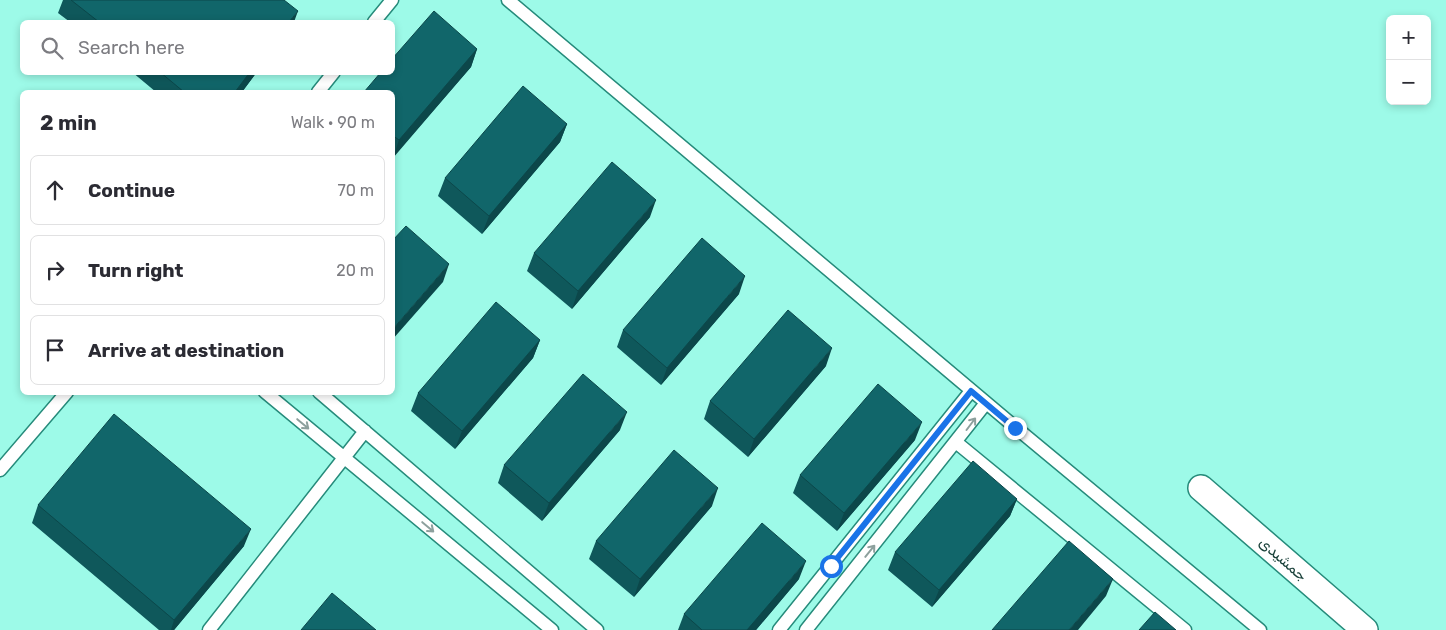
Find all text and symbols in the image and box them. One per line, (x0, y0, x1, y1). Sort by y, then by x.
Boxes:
map controls (1386, 15, 1431, 105)
button: + (1386, 15, 1431, 60)
search box (20, 20, 395, 75)
icon: search (38, 34, 66, 62)
text: Search here (78, 36, 185, 59)
button: − (1386, 60, 1431, 105)
text: 2 min (40, 110, 97, 135)
text: Walk · 90 m (291, 113, 375, 132)
icon: ahead (41, 176, 69, 204)
text: Continue (88, 179, 175, 202)
text: 70 m (337, 181, 374, 200)
icon: right (41, 256, 69, 284)
text: Turn right (88, 259, 183, 282)
text: 20 m (336, 261, 374, 280)
icon: arrive (41, 336, 69, 364)
text: Arrive at destination (88, 339, 284, 362)
one-way arrow (966, 417, 976, 431)
route end (1004, 417, 1027, 440)
one-way arrow (296, 418, 309, 429)
one-way arrow (421, 522, 434, 533)
street label: جمشیدی (1255, 533, 1311, 585)
one-way arrow (864, 545, 875, 558)
route start (820, 555, 843, 578)

